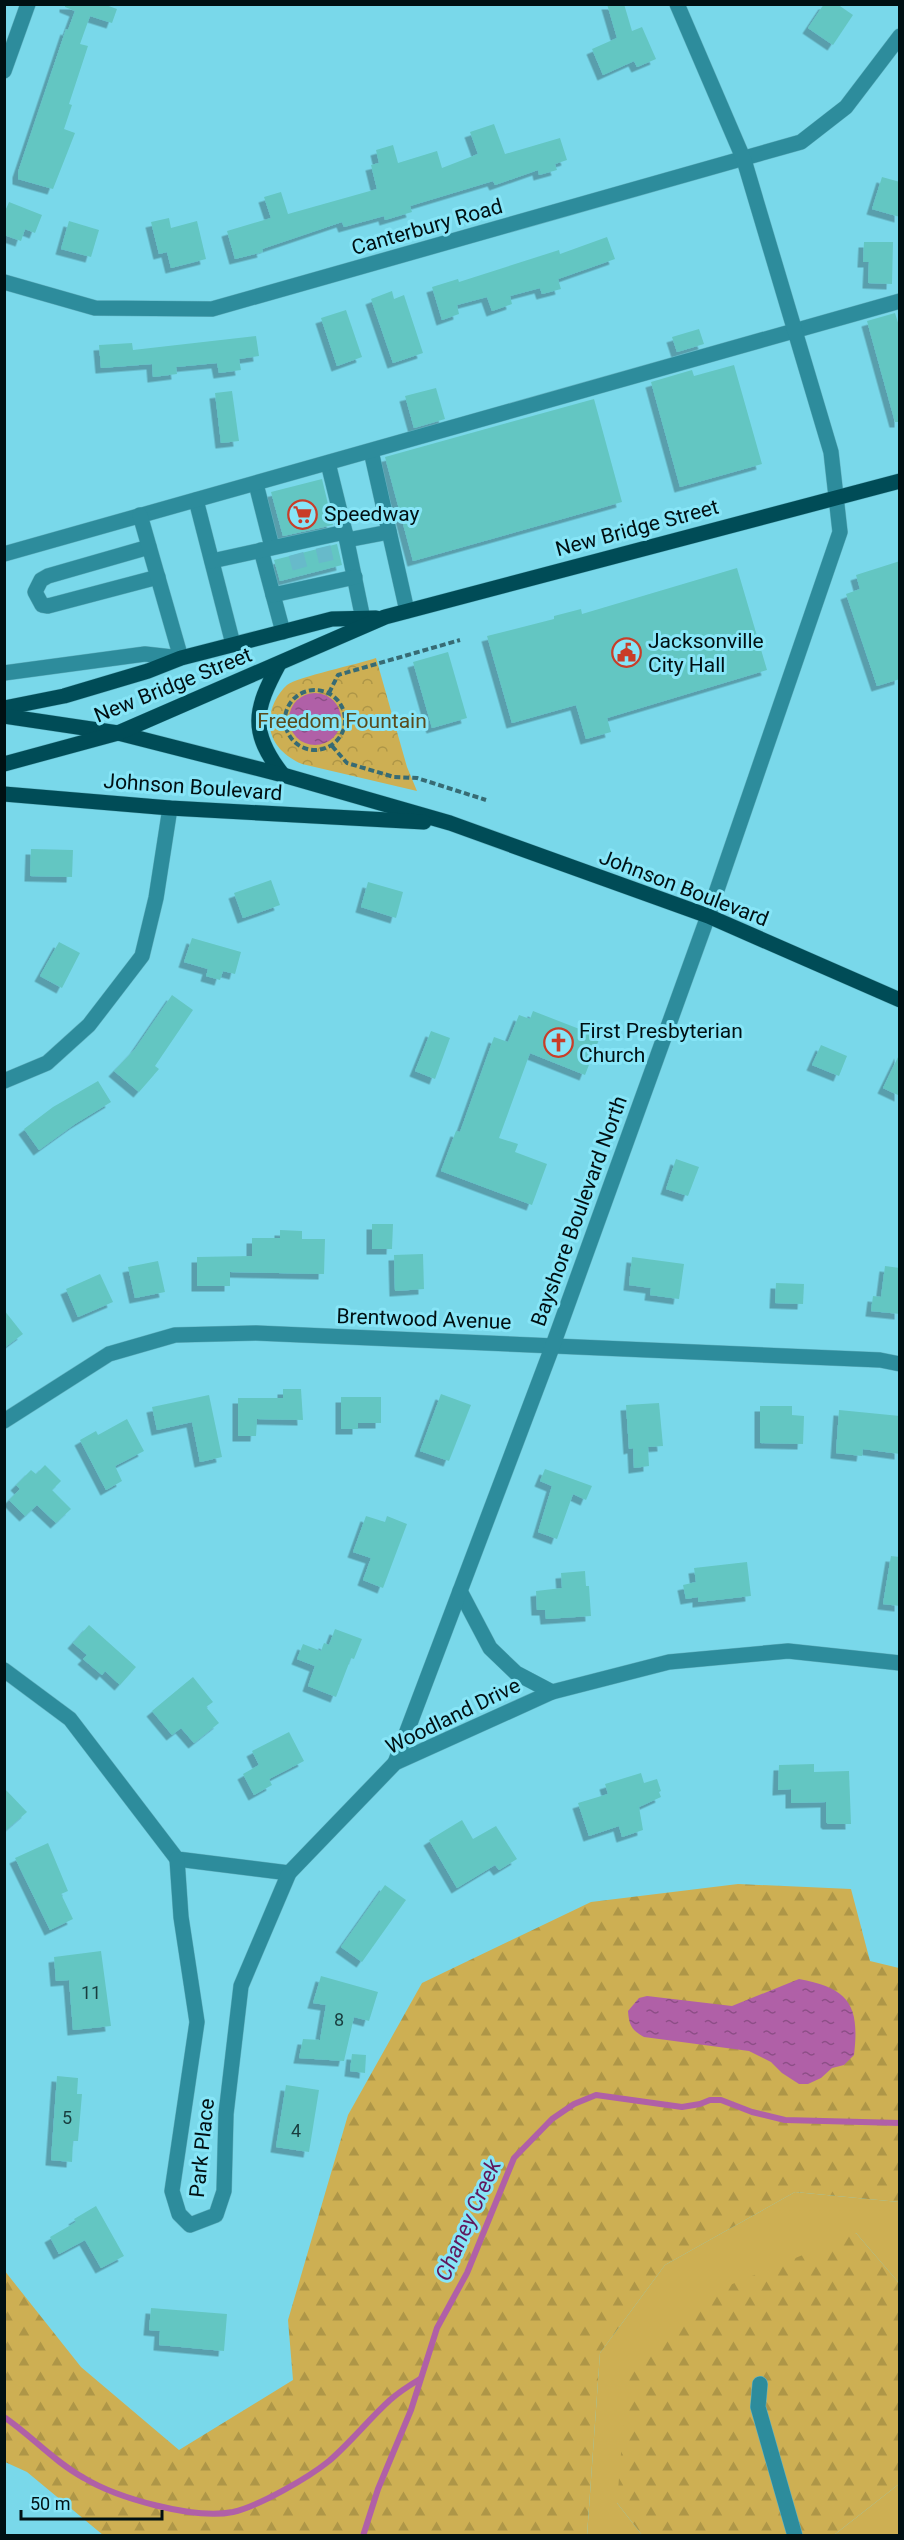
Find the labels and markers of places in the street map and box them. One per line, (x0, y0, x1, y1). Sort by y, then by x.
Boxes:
supermarket icon: Speedway (287, 498, 319, 530)
place label: Speedway (324, 502, 419, 526)
place label: Jacksonville City Hall (648, 629, 764, 677)
public building icon: Jacksonville City Hall (611, 637, 643, 669)
place label: First Presbyterian Church (579, 1019, 743, 1067)
church icon: First Presbyterian Church (542, 1027, 574, 1059)

